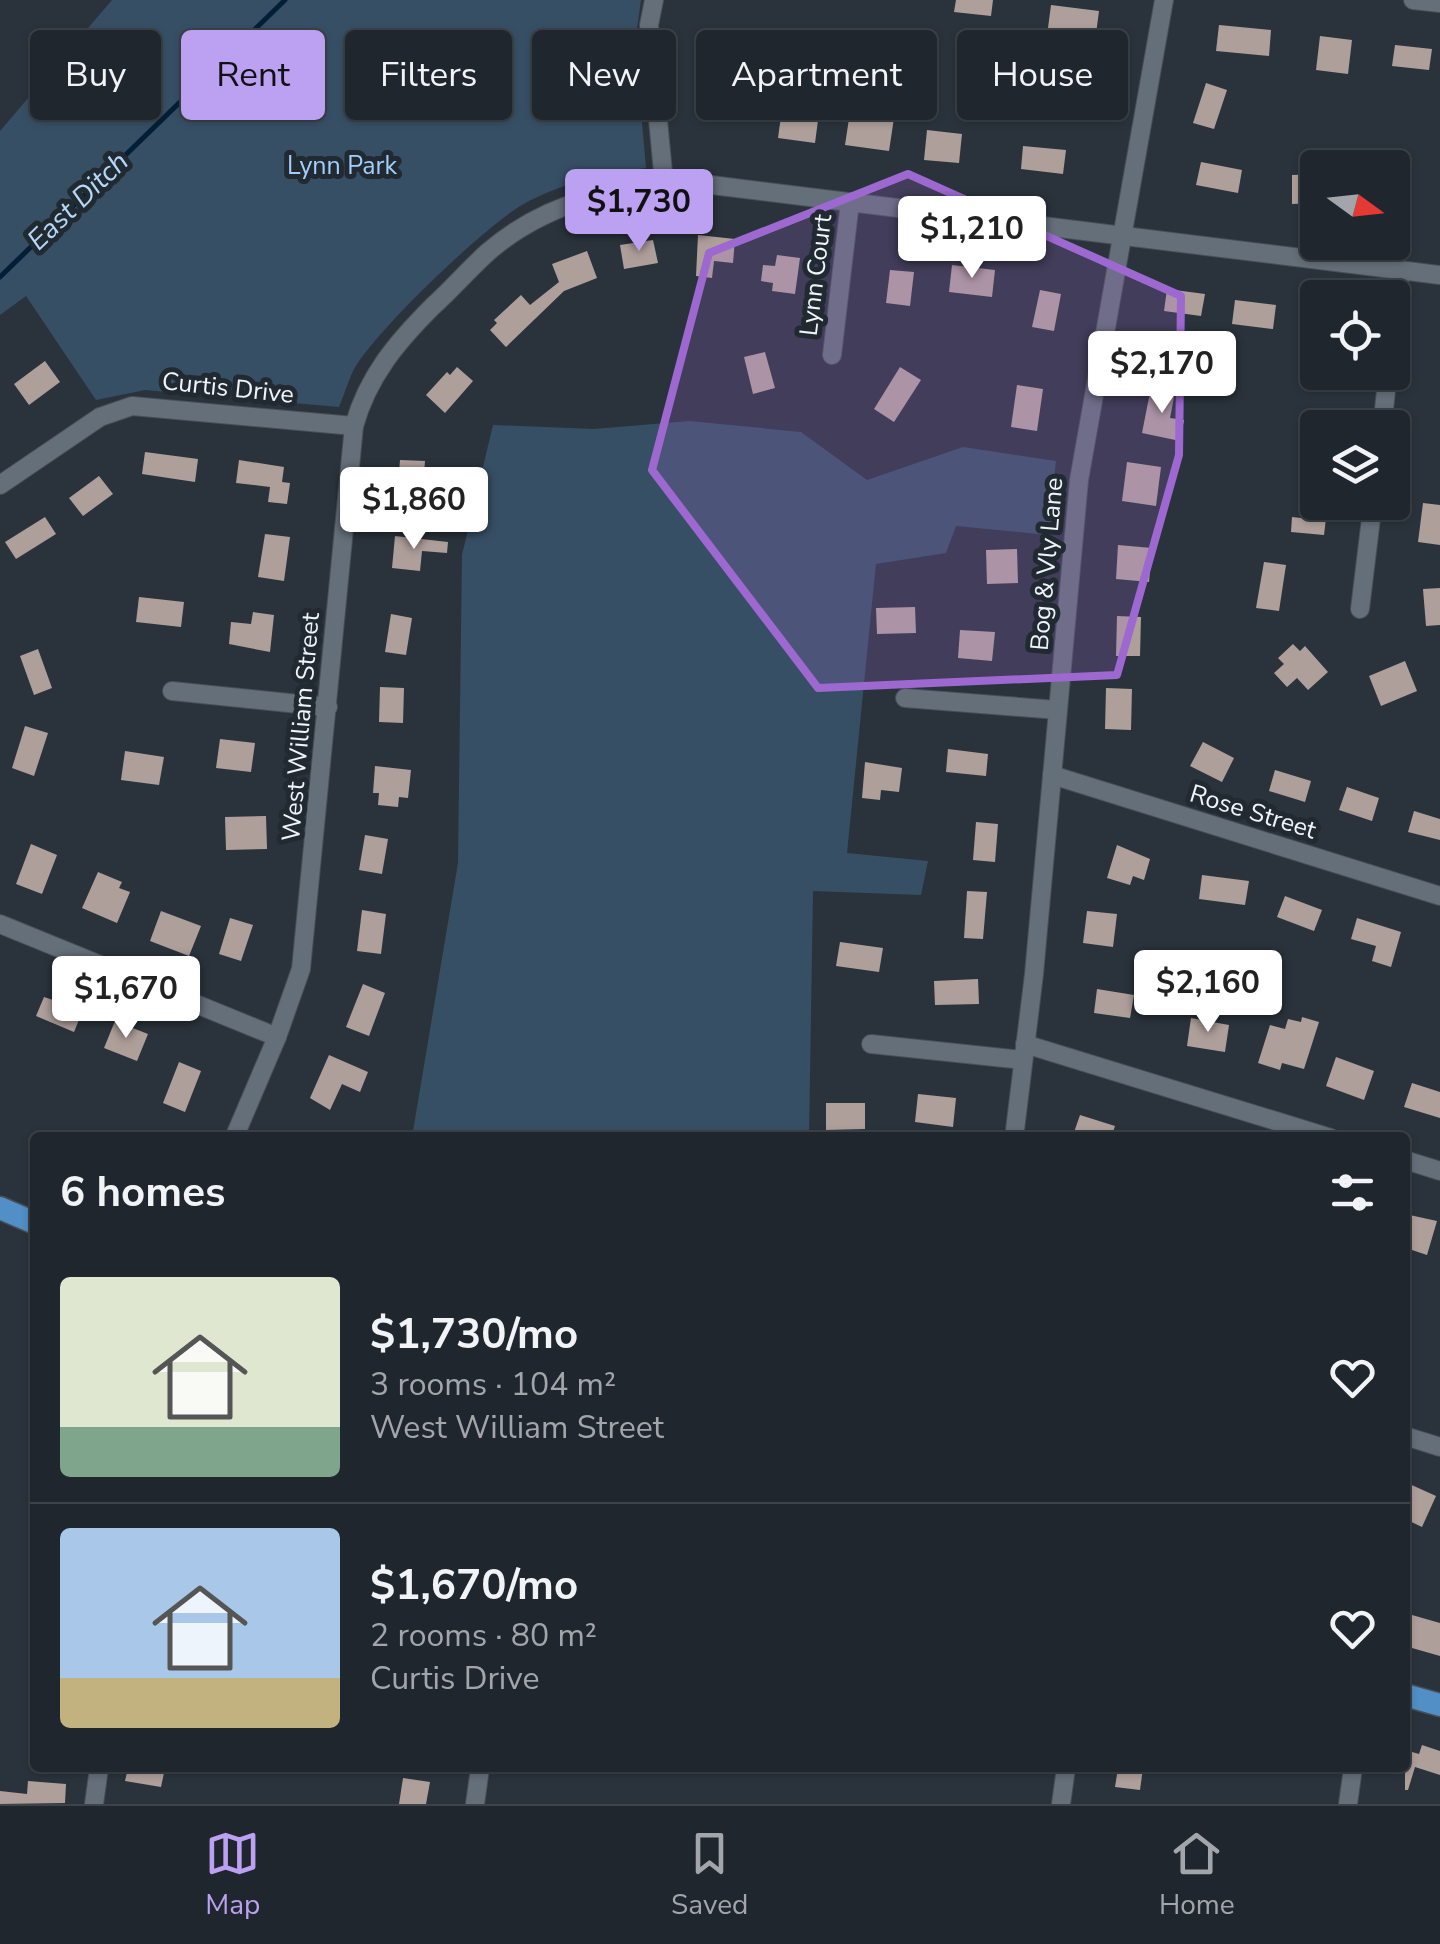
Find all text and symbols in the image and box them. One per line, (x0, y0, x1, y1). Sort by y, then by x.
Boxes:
chip: Buy (30, 30, 161, 120)
chip: Rent (181, 30, 325, 120)
chip: Filters (345, 30, 512, 120)
chip: New (532, 30, 676, 120)
chip: Apartment (696, 30, 937, 120)
chip: House (957, 30, 1128, 120)
water label: East Ditch (19, 143, 137, 259)
park label: Lynn Park (287, 149, 398, 183)
north arrow (1300, 150, 1410, 260)
map controls (1300, 150, 1410, 520)
pin: $1,730 (558, 169, 720, 254)
text: $1,730 (587, 180, 691, 223)
pin: $1,210 (891, 196, 1053, 281)
text: $1,210 (920, 207, 1024, 250)
street label: Lynn Court (792, 212, 840, 338)
button: locate (1300, 280, 1410, 390)
pin: $2,170 (1081, 331, 1243, 416)
text: $2,170 (1110, 342, 1214, 385)
street label: Curtis Drive (160, 364, 296, 412)
button: layers (1300, 410, 1410, 520)
pin: $1,860 (333, 467, 495, 552)
street label: Bog & Vly Lane (1023, 476, 1071, 652)
text: $1,860 (362, 478, 466, 521)
street label: West William Street (274, 611, 328, 843)
street label: Rose Street (1186, 777, 1321, 847)
pin: $2,160 (1127, 950, 1289, 1035)
pin: $1,670 (45, 956, 207, 1041)
text: $2,160 (1156, 961, 1260, 1004)
text: $1,670 (74, 967, 178, 1010)
text: 6 homes (60, 1164, 225, 1221)
icon: filters (1325, 1165, 1380, 1220)
text: $1,730/mo (370, 1306, 578, 1363)
icon: home (140, 1317, 260, 1437)
icon: heart (1325, 1350, 1380, 1405)
text: 3 rooms · 104 m² (370, 1363, 616, 1406)
text: West William Street (370, 1406, 664, 1449)
text: $1,670/mo (370, 1557, 578, 1614)
icon: home (140, 1568, 260, 1688)
icon: heart (1325, 1601, 1380, 1656)
text: 2 rooms · 80 m² (370, 1614, 597, 1657)
text: Curtis Drive (370, 1657, 540, 1700)
tab: Map (205, 1826, 260, 1924)
tab: Saved (671, 1826, 748, 1924)
tab: Home (1159, 1826, 1235, 1924)

